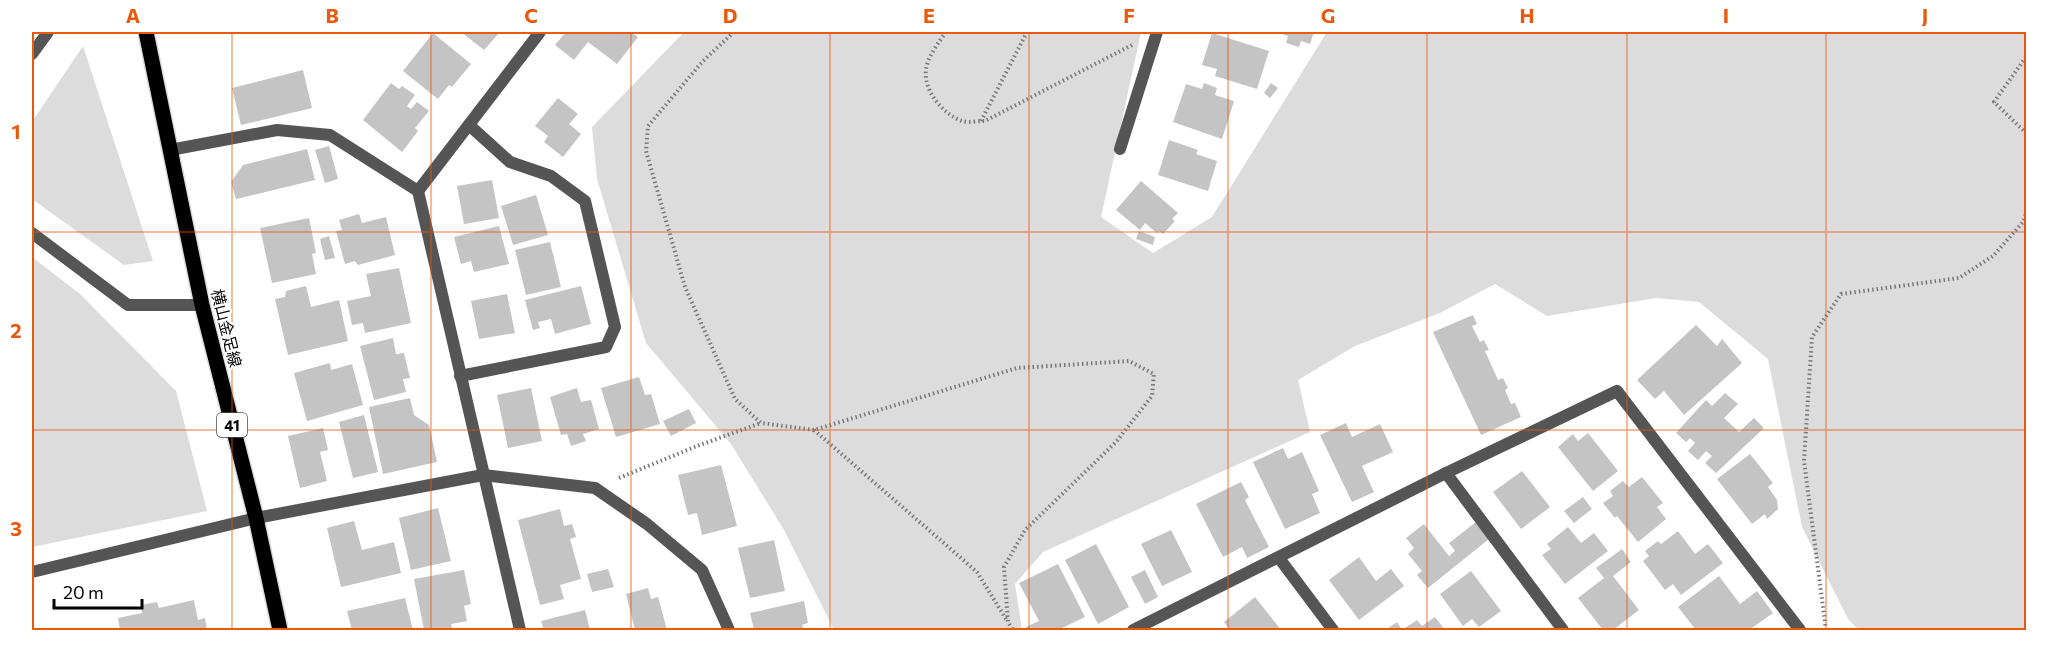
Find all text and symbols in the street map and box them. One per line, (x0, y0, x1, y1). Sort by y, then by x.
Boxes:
text: A (126, 3, 140, 27)
text: B (325, 3, 339, 27)
text: C (524, 3, 538, 27)
text: D (723, 3, 737, 27)
text: E (923, 3, 935, 27)
text: F (1123, 3, 1135, 27)
text: G (1321, 3, 1335, 27)
text: H (1520, 3, 1535, 27)
text: I (1723, 3, 1729, 27)
text: J (1922, 3, 1928, 27)
text: 1 (11, 119, 21, 143)
street label: 横山金足線 (208, 287, 246, 369)
text: 2 (10, 318, 22, 342)
road number: 41 (217, 413, 247, 437)
text: 3 (10, 516, 22, 540)
scale bar (54, 572, 142, 610)
text: 20 m (63, 581, 104, 603)

